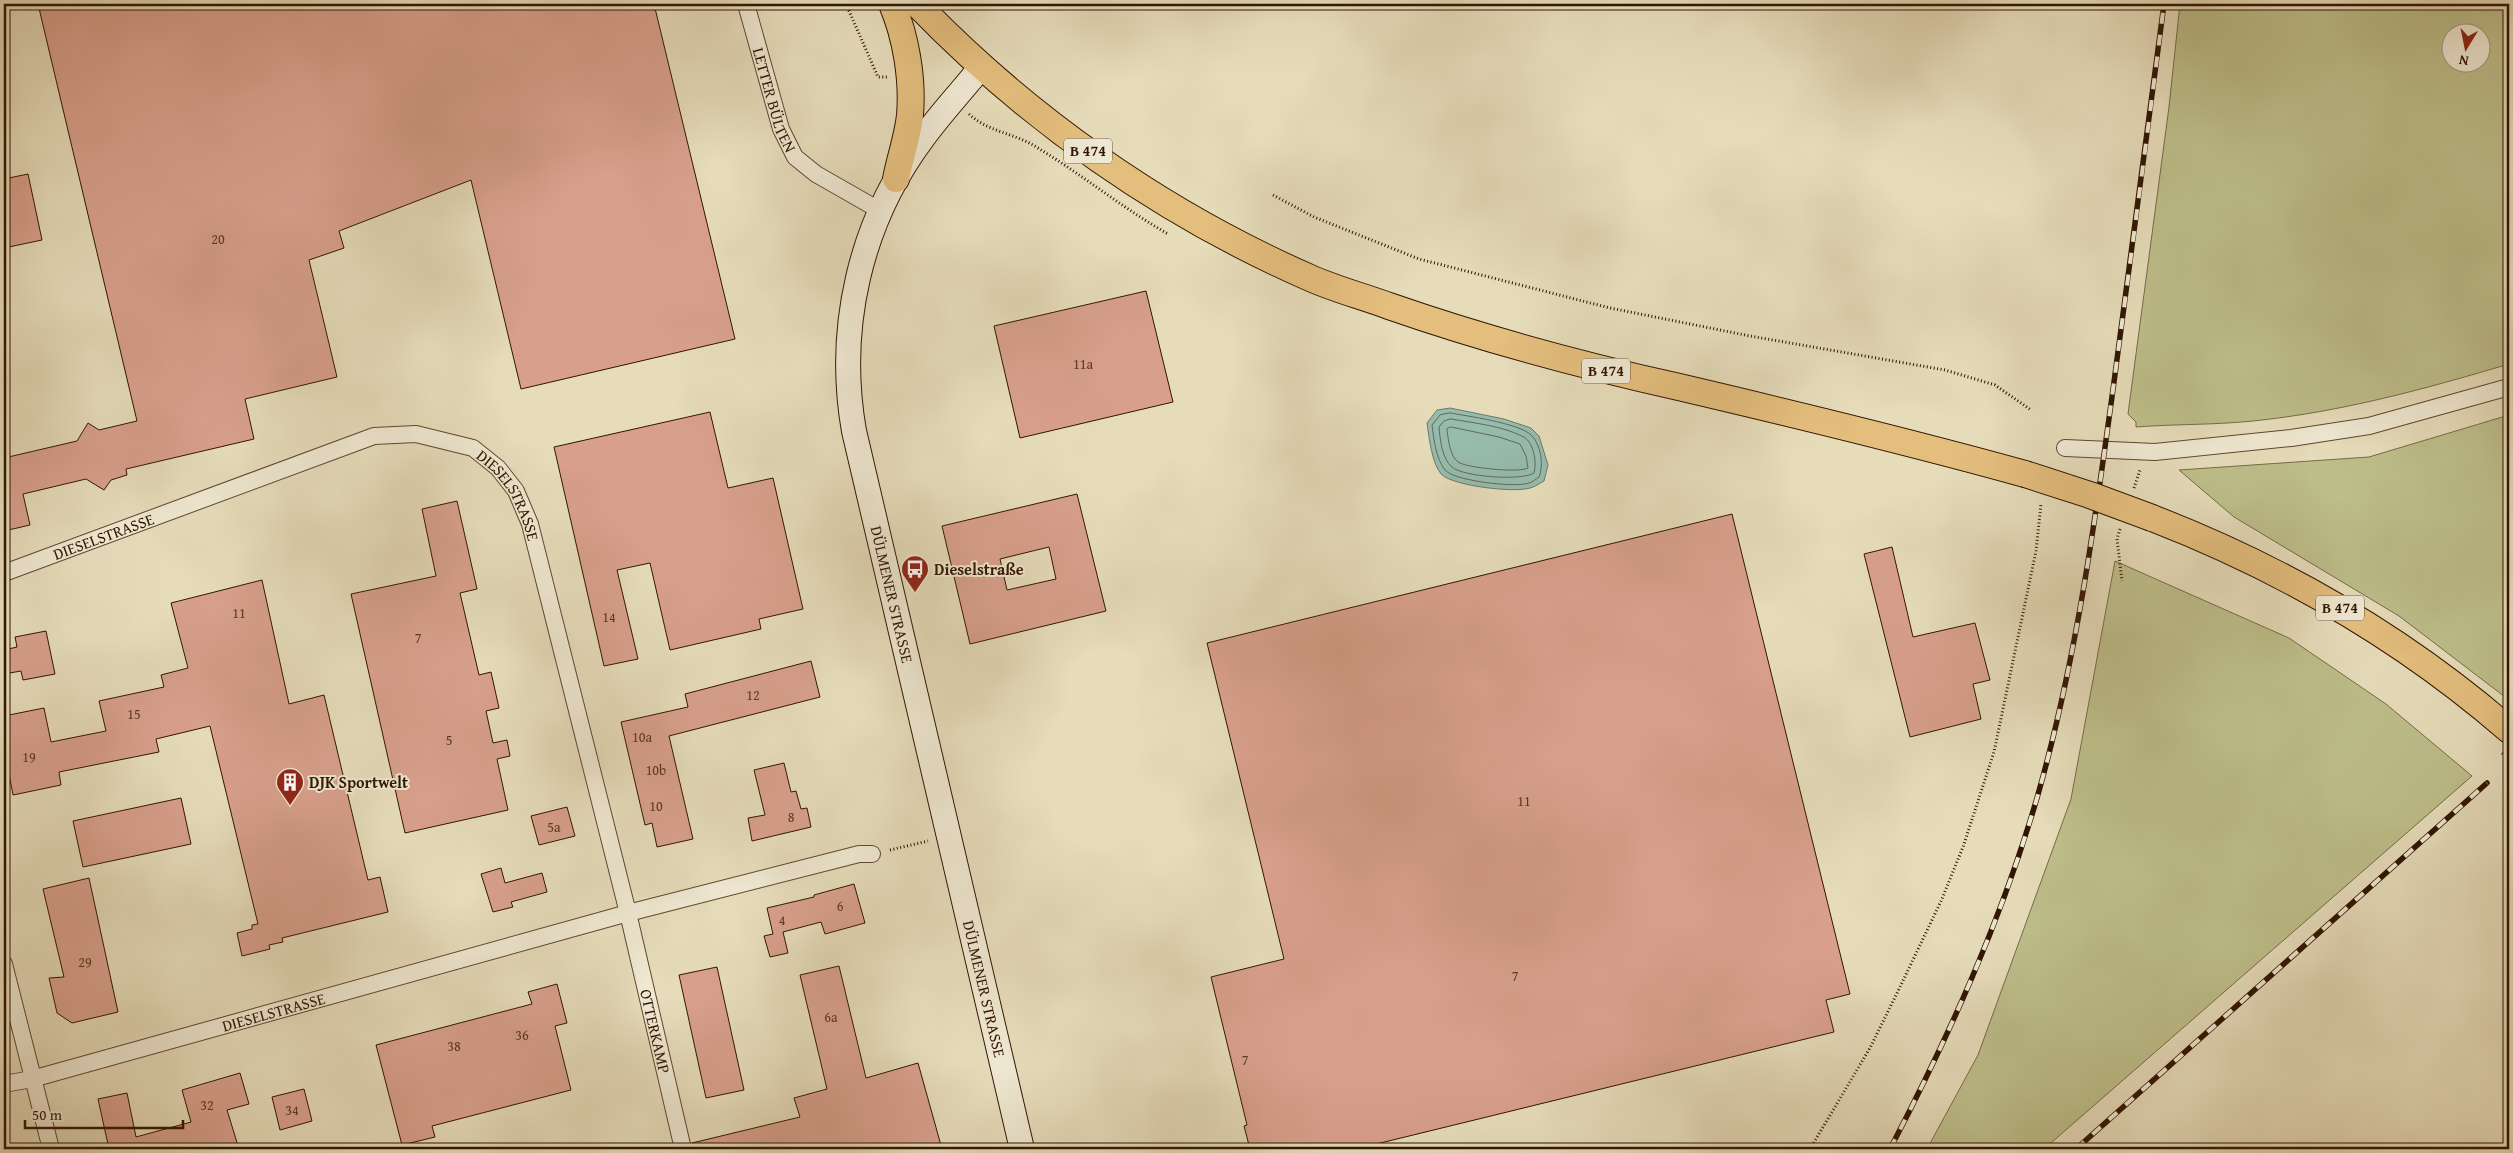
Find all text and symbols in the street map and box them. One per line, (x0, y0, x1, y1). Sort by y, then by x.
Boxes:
north arrow (2440, 22, 2490, 72)
street label: LETTER BÜLTEN (747, 45, 803, 157)
text: N (2457, 50, 2470, 71)
road number: B 474 (1064, 138, 1112, 164)
house number: 20 (211, 229, 225, 249)
house number: 11a (1073, 354, 1093, 374)
road number: B 474 (1582, 358, 1630, 384)
street label: DIESELSTRASSE (472, 443, 546, 543)
street label: DIESELSTRASSE (50, 507, 157, 566)
street label: DÜLMENER STRASSE (865, 523, 920, 665)
bus stop icon: Dieselstraße (900, 554, 930, 593)
place label: Dieselstraße (934, 557, 1024, 581)
road number: B 474 (2316, 596, 2364, 620)
house number: 11 (232, 603, 246, 623)
house number: 14 (602, 607, 616, 627)
house number: 7 (415, 628, 422, 648)
house number: 12 (746, 685, 760, 705)
house number: 15 (127, 704, 141, 724)
house number: 10a (632, 727, 652, 747)
house number: 5 (446, 730, 452, 750)
house number: 19 (22, 747, 36, 767)
house number: 10b (646, 760, 666, 780)
building icon: DJK Sportwelt (275, 767, 305, 806)
place label: DJK Sportwelt (309, 770, 408, 794)
house number: 11 (1517, 791, 1531, 811)
house number: 10 (649, 796, 663, 816)
house number: 8 (788, 807, 795, 827)
house number: 5a (547, 817, 561, 837)
house number: 6 (837, 896, 844, 916)
house number: 4 (779, 910, 786, 930)
street label: DÜLMENER STRASSE (957, 918, 1012, 1060)
house number: 29 (78, 952, 92, 972)
house number: 7 (1512, 966, 1519, 986)
street label: DIESELSTRASSE (219, 986, 328, 1038)
street label: OTTERKAMP (634, 987, 677, 1076)
house number: 6a (824, 1007, 838, 1027)
house number: 36 (515, 1025, 529, 1045)
house number: 38 (447, 1036, 461, 1056)
house number: 7 (1242, 1050, 1249, 1070)
house number: 32 (200, 1095, 214, 1115)
scale bar (25, 1098, 182, 1130)
house number: 34 (285, 1100, 299, 1120)
text: 50 m (32, 1104, 63, 1125)

